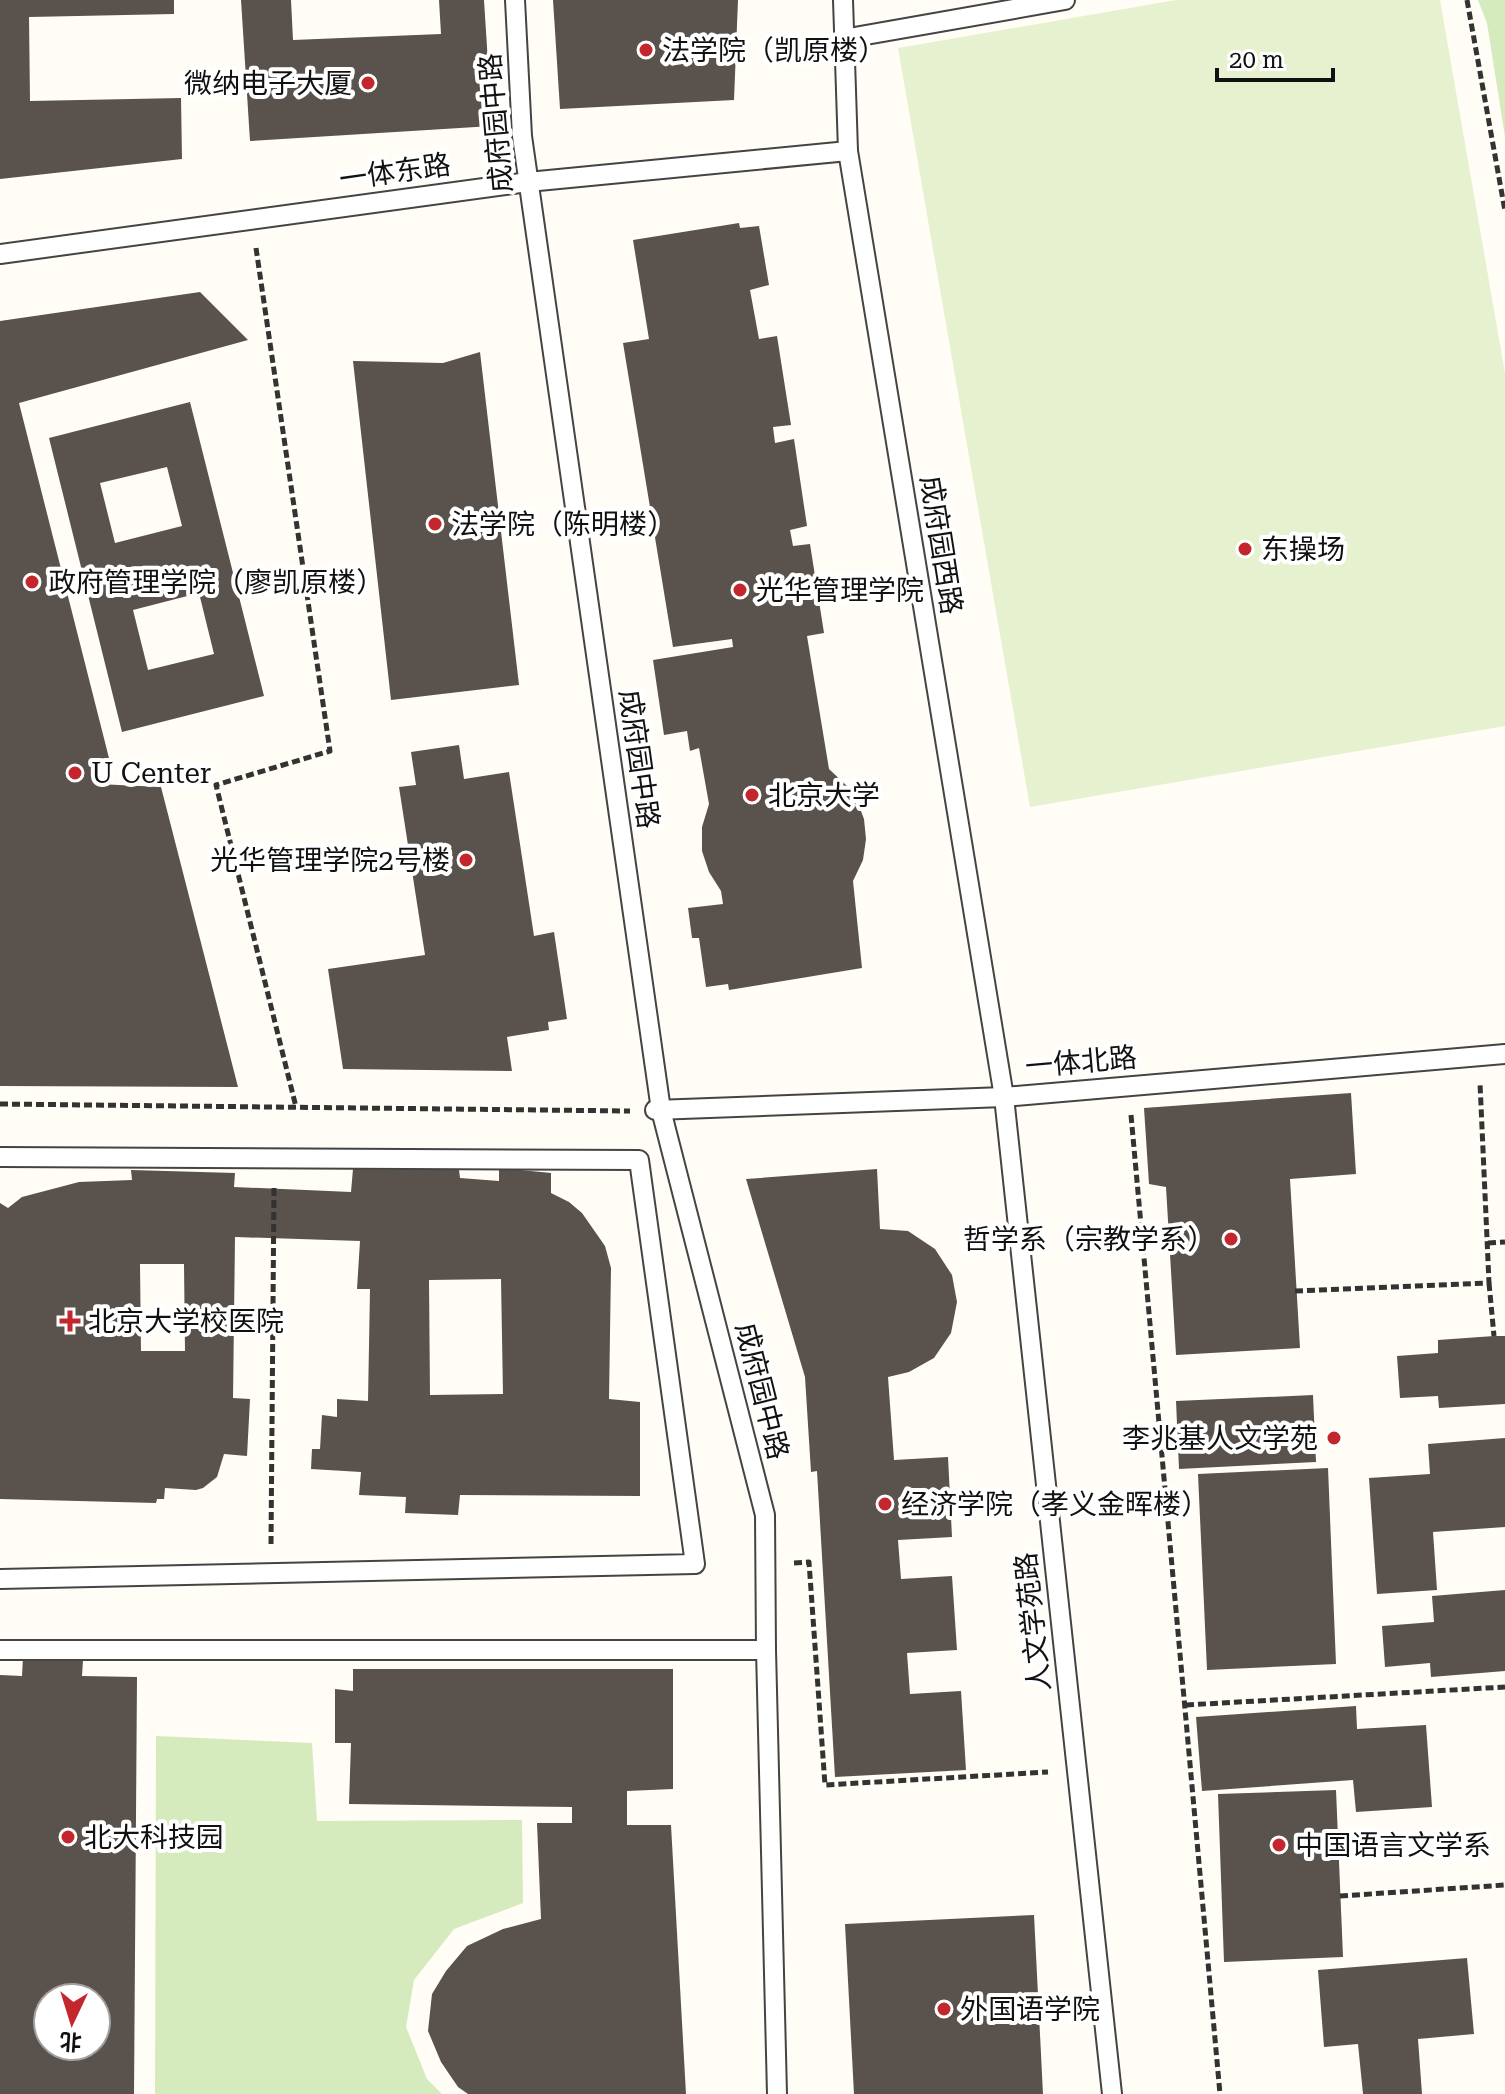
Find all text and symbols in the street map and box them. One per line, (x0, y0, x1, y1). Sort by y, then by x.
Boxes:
scale bar (1217, 32, 1333, 82)
place label: 法学院（凯原楼） (662, 34, 886, 67)
marker: 法学院（凯原楼） (637, 41, 655, 59)
text: 20 m (1229, 46, 1284, 74)
street label: 成府园中路 (473, 52, 519, 194)
place label: 微纳电子大厦 (184, 67, 352, 100)
marker: 微纳电子大厦 (359, 74, 377, 92)
street label: 一体东路 (337, 148, 453, 196)
street label: 成府园西路 (914, 473, 968, 617)
place label: 法学院（陈明楼） (451, 508, 675, 541)
marker: 法学院（陈明楼） (426, 515, 444, 533)
place label: 东操场 (1261, 533, 1345, 566)
marker: 东操场 (1236, 540, 1254, 558)
place label: 政府管理学院（廖凯原楼） (48, 566, 384, 599)
marker: 政府管理学院（廖凯原楼） (23, 573, 41, 591)
place label: 光华管理学院 (756, 574, 924, 607)
marker: 光华管理学院 (731, 581, 749, 599)
street label: 成府园中路 (613, 687, 665, 831)
place label: U Center (91, 757, 211, 790)
marker: U Center (66, 764, 84, 782)
place label: 北京大学 (768, 779, 880, 812)
marker: 北京大学 (743, 786, 761, 804)
place label: 光华管理学院2号楼 (210, 844, 450, 877)
marker: 光华管理学院2号楼 (457, 851, 475, 869)
street label: 一体北路 (1024, 1041, 1138, 1083)
place label: 哲学系（宗教学系） (963, 1223, 1215, 1256)
marker: 哲学系（宗教学系） (1222, 1230, 1240, 1248)
place label: 北京大学校医院 (88, 1305, 284, 1338)
marker: 北京大学校医院 (59, 1310, 81, 1332)
street label: 成府园中路 (729, 1319, 795, 1463)
place label: 李兆基人文学苑 (1122, 1422, 1318, 1455)
marker: 李兆基人文学苑 (1325, 1429, 1343, 1447)
place label: 经济学院（孝义金晖楼） (901, 1488, 1209, 1521)
marker: 经济学院（孝义金晖楼） (876, 1495, 894, 1513)
street label: 人文学苑路 (1009, 1551, 1057, 1693)
place label: 北大科技园 (84, 1821, 224, 1854)
marker: 北大科技园 (59, 1828, 77, 1846)
place label: 中国语言文学系 (1295, 1829, 1491, 1862)
marker: 中国语言文学系 (1270, 1836, 1288, 1854)
north arrow (32, 1982, 112, 2062)
place label: 外国语学院 (960, 1993, 1100, 2026)
marker: 外国语学院 (935, 2000, 953, 2018)
text: 北 (59, 2028, 82, 2055)

